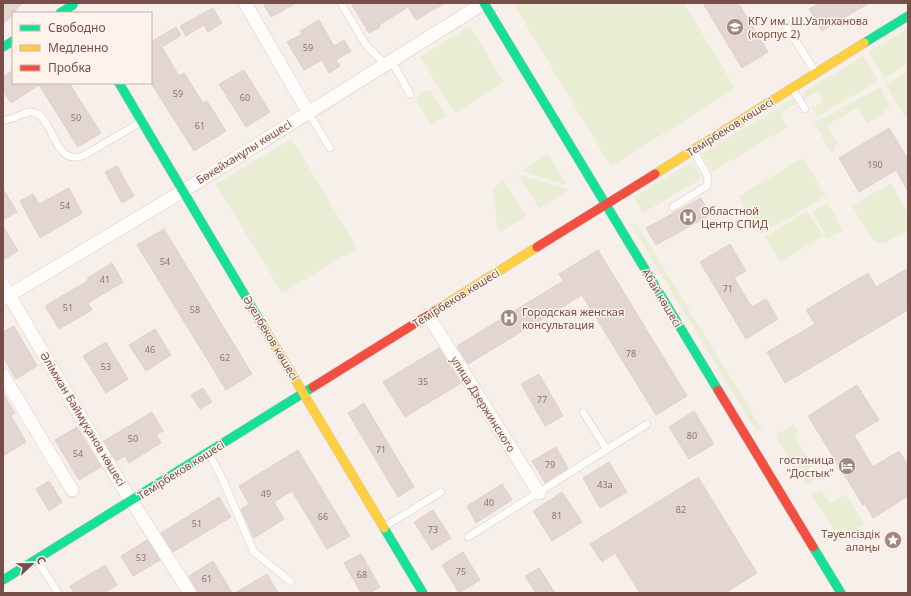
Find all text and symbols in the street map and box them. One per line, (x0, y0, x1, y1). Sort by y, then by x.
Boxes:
legend (12, 12, 152, 84)
place label: КГУ им. Ш.Уалиханова (корпус 2) (748, 13, 868, 41)
school or university icon: КГУ им. Ш.Уалиханова (корпус 2) (725, 17, 745, 37)
text: Свободно (48, 19, 106, 36)
text: Медленно (48, 39, 108, 56)
house number: 59 (303, 41, 313, 54)
text: Пробка (48, 59, 91, 76)
house number: 59 (173, 87, 183, 100)
house number: 60 (240, 91, 250, 104)
street label: Темірбеков көшесі (683, 94, 776, 159)
house number: 50 (71, 111, 81, 124)
street label: Бөкейханұлы көшесі (193, 116, 294, 187)
house number: 61 (195, 119, 205, 132)
house number: 190 (867, 158, 883, 171)
house number: 54 (60, 199, 70, 212)
place label: Областной Центр СПИД (701, 203, 768, 231)
hospital icon: Областной Центр СПИД (678, 207, 698, 227)
house number: 54 (160, 255, 170, 268)
street label: Темірбеков көшесі (409, 265, 502, 330)
street label: Абай көшесі (639, 266, 686, 330)
house number: 41 (100, 273, 110, 286)
house number: 71 (723, 282, 733, 295)
street label: Әуелбеков көшесі (240, 293, 303, 383)
house number: 51 (63, 301, 73, 314)
house number: 58 (190, 303, 200, 316)
place label: Городская женская консультация (522, 304, 624, 332)
hospital icon: Городская женская консультация (499, 308, 519, 328)
house number: 46 (145, 343, 155, 356)
house number: 78 (626, 347, 636, 360)
street label: Әлімжан Баймұқанов көшесі (37, 349, 130, 489)
house number: 62 (220, 351, 230, 364)
street label: улица Дзержинского (448, 353, 519, 455)
house number: 53 (101, 360, 111, 373)
house number: 35 (418, 375, 428, 388)
house number: 77 (537, 393, 547, 406)
house number: 80 (687, 429, 697, 442)
house number: 50 (128, 432, 138, 445)
street label: Темірбеков көшесі (134, 437, 227, 502)
house number: 71 (376, 443, 386, 456)
house number: 54 (73, 447, 83, 460)
place label: гостиница "Достык" (779, 452, 834, 480)
hotel icon: гостиница "Достык" (837, 456, 857, 476)
house number: 79 (545, 458, 555, 471)
house number: 43а (597, 478, 613, 491)
house number: 49 (261, 487, 271, 500)
house number: 40 (484, 496, 494, 509)
house number: 82 (676, 503, 686, 516)
house number: 81 (552, 509, 562, 522)
house number: 66 (318, 510, 328, 523)
house number: 51 (192, 517, 202, 530)
house number: 73 (428, 523, 438, 536)
place label: Тәуелсіздік алаңы (821, 526, 880, 554)
place icon: Тәуелсіздік алаңы (883, 530, 903, 550)
north arrow (12, 544, 52, 584)
house number: 53 (136, 551, 146, 564)
text: С (33, 554, 50, 566)
house number: 75 (456, 565, 466, 578)
house number: 68 (357, 568, 367, 581)
house number: 61 (202, 572, 212, 585)

